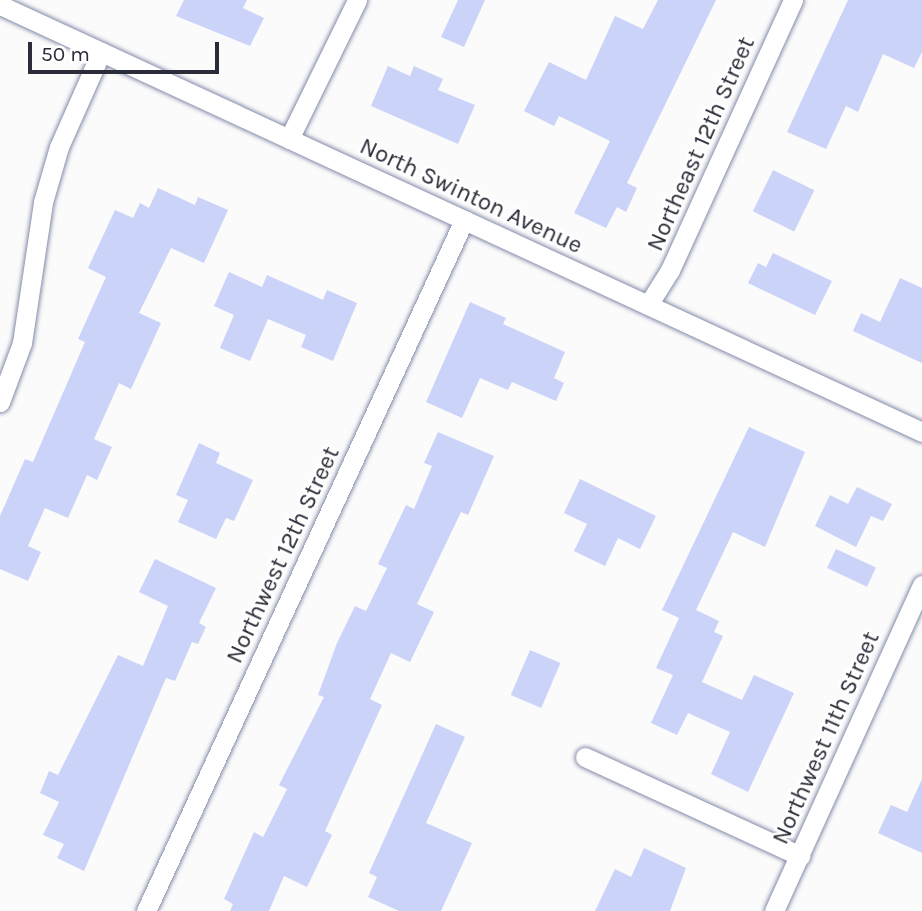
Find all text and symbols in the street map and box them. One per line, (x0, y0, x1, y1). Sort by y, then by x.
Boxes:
scale bar (32, 28, 222, 72)
street label: Northeast 12th Street (641, 32, 761, 256)
text: 50 m (41, 42, 90, 66)
street label: North Swinton Avenue (355, 132, 587, 260)
street label: Northwest 12th Street (220, 442, 346, 668)
street label: Northwest 11th Street (766, 627, 886, 849)

